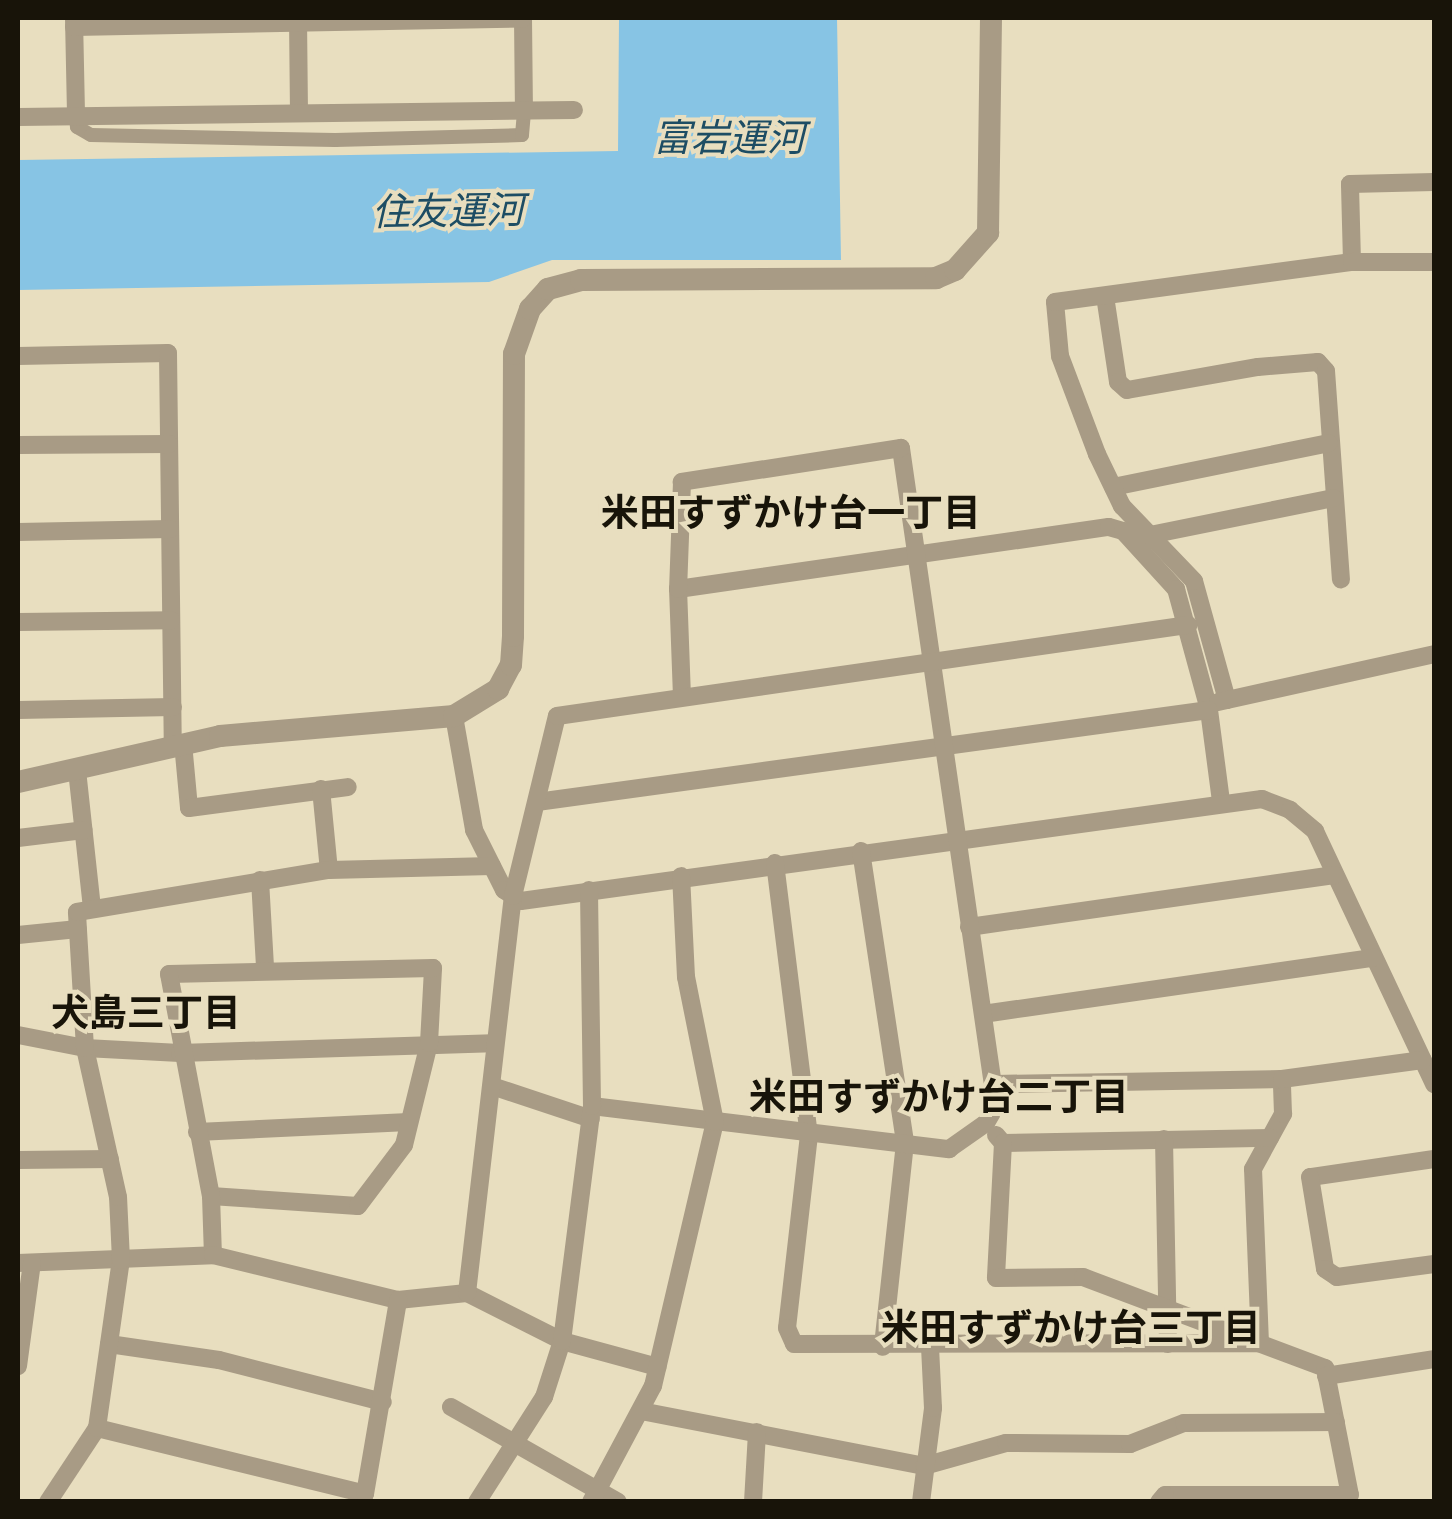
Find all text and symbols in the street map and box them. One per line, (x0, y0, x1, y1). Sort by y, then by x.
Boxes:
water label: 富岩運河 (653, 115, 805, 161)
water label: 住友運河 (372, 187, 524, 235)
district label: 米田すずかけ台一丁目 (601, 490, 981, 536)
district label: 犬島三丁目 (51, 990, 241, 1036)
district label: 米田すずかけ台二丁目 (749, 1074, 1129, 1120)
district label: 米田すずかけ台三丁目 (881, 1305, 1261, 1351)

